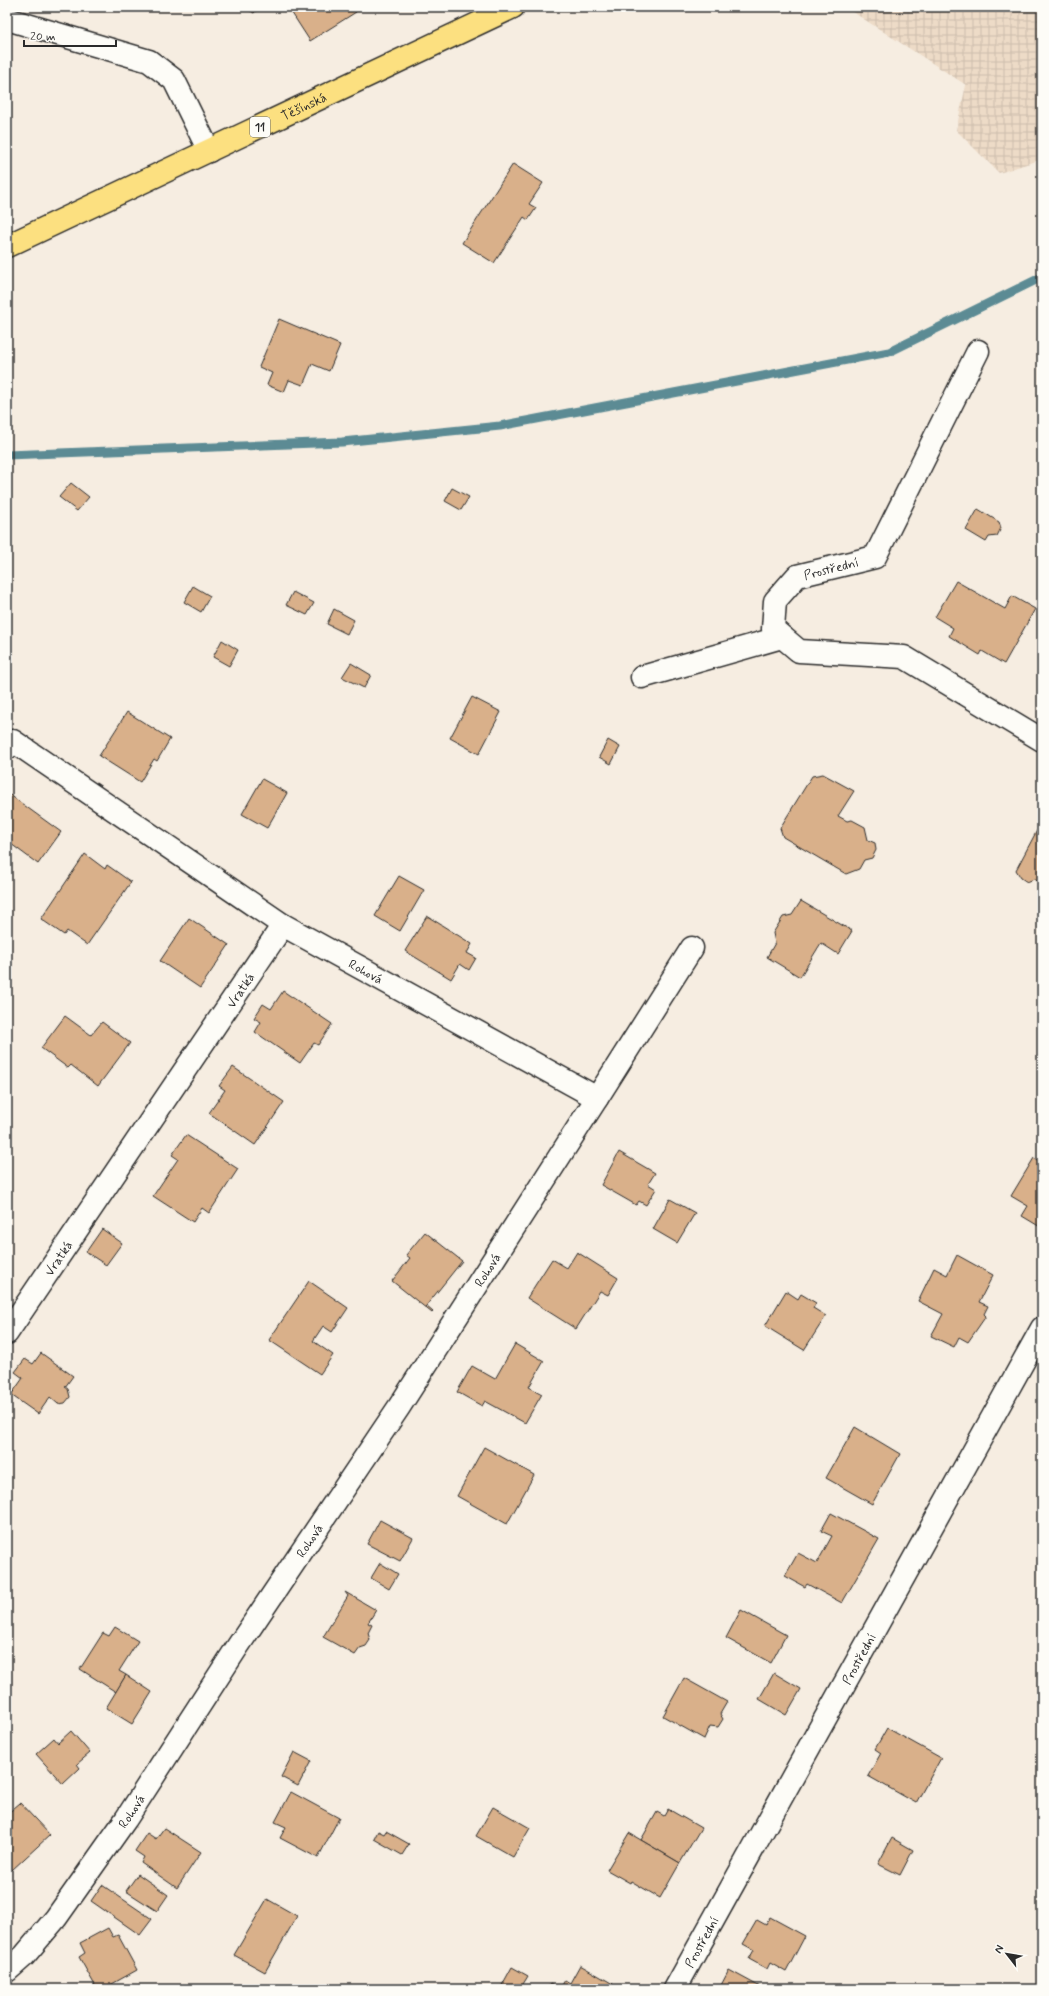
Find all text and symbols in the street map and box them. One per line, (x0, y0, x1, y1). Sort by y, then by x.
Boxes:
scale bar (24, 22, 116, 48)
text: 20 m (30, 29, 56, 45)
street label: Těšínská (279, 89, 330, 125)
road number: 11 (250, 117, 270, 137)
street label: Prostřední (802, 554, 861, 584)
street label: Rohová (345, 956, 385, 989)
street label: Vratká (223, 970, 259, 1012)
street label: Vratká (41, 1238, 77, 1280)
street label: Rohová (471, 1250, 505, 1291)
street label: Rohová (293, 1521, 328, 1561)
street label: Prostřední (839, 1631, 881, 1688)
street label: Rohová (115, 1792, 150, 1832)
street label: Prostřední (681, 1914, 724, 1971)
north arrow (987, 1934, 1027, 1974)
text: N (991, 1943, 1007, 1956)

